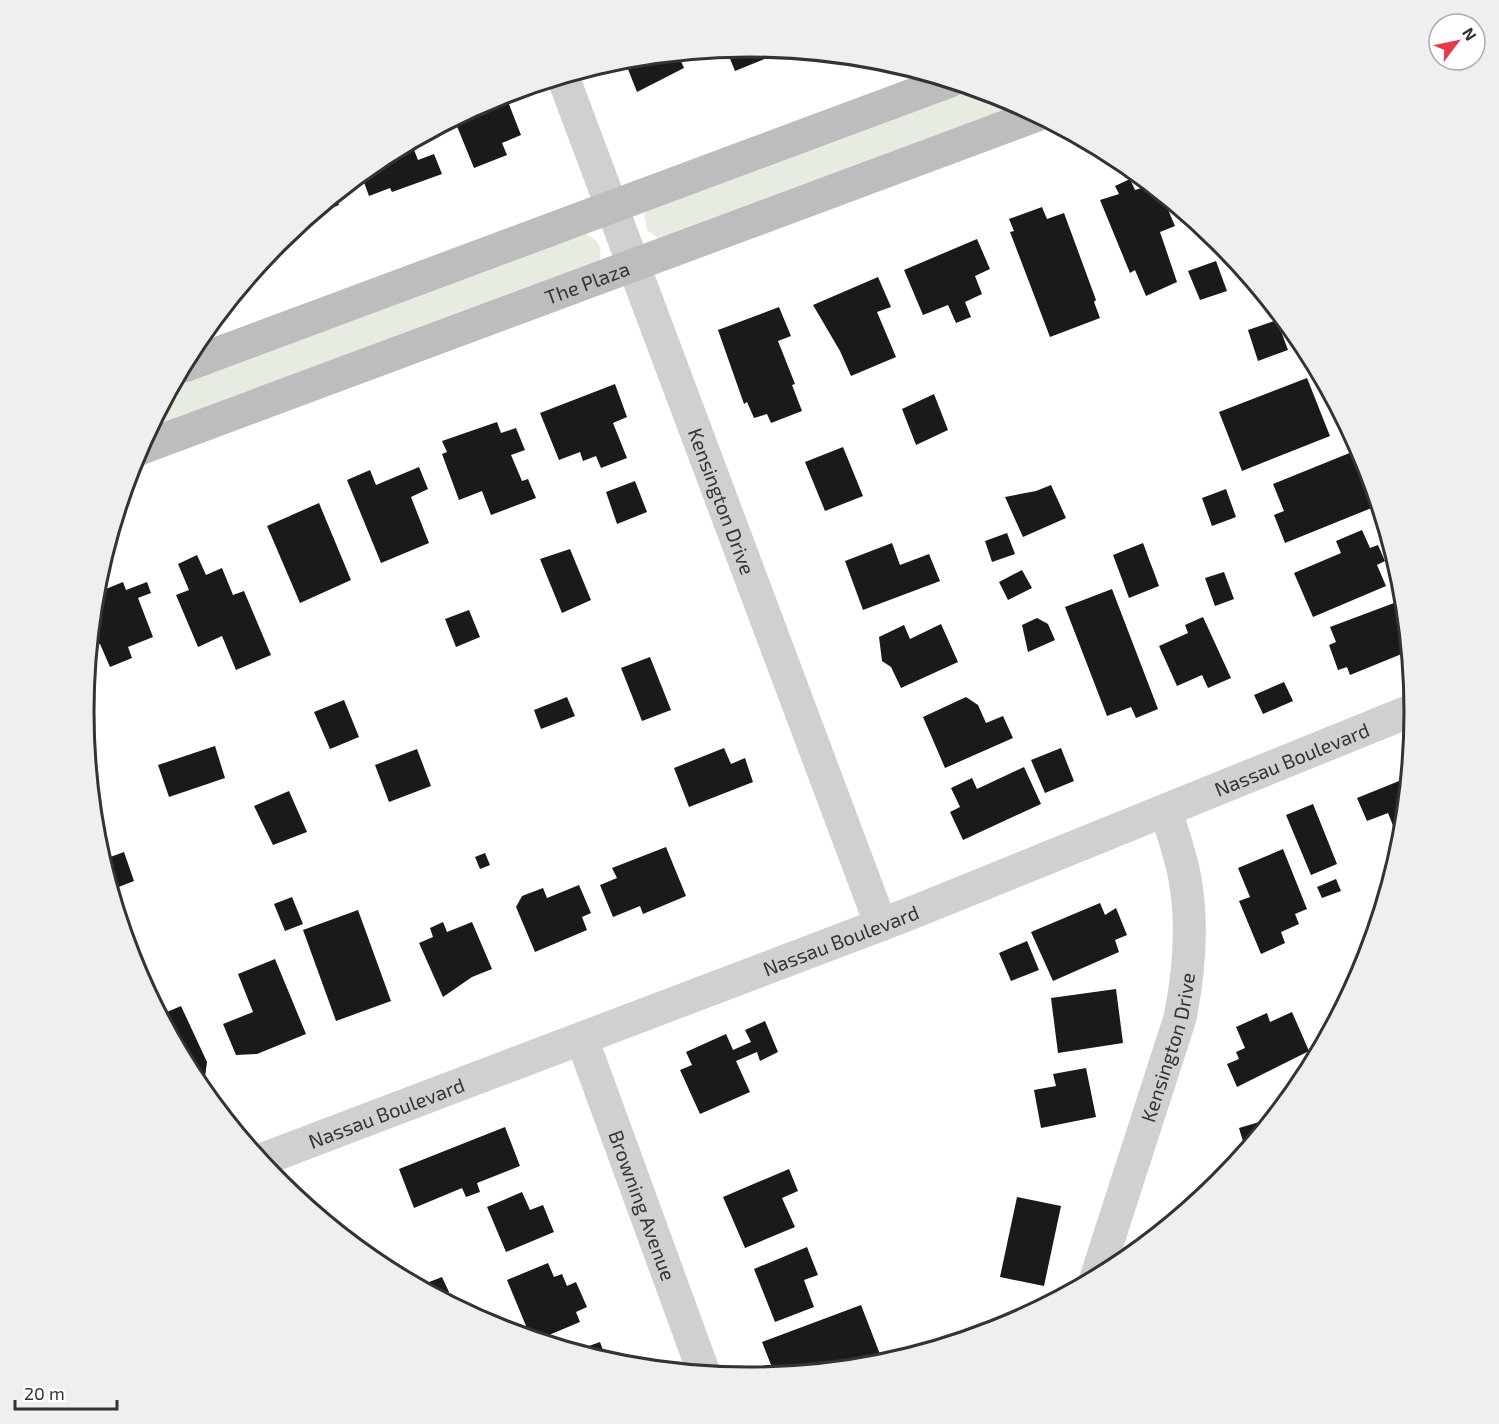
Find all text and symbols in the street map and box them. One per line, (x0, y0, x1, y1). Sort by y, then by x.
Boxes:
north arrow (1427, 12, 1487, 72)
text: N (1459, 24, 1481, 44)
street label: The Plaza (541, 256, 633, 309)
street label: Kensington Drive (684, 425, 760, 578)
street label: Nassau Boulevard (1211, 717, 1373, 801)
street label: Nassau Boulevard (759, 899, 922, 980)
street label: Kensington Drive (1135, 971, 1199, 1125)
street label: Nassau Boulevard (305, 1072, 468, 1153)
street label: Browning Avenue (604, 1127, 681, 1284)
scale bar (15, 1373, 117, 1411)
text: 20 m (24, 1382, 65, 1404)

